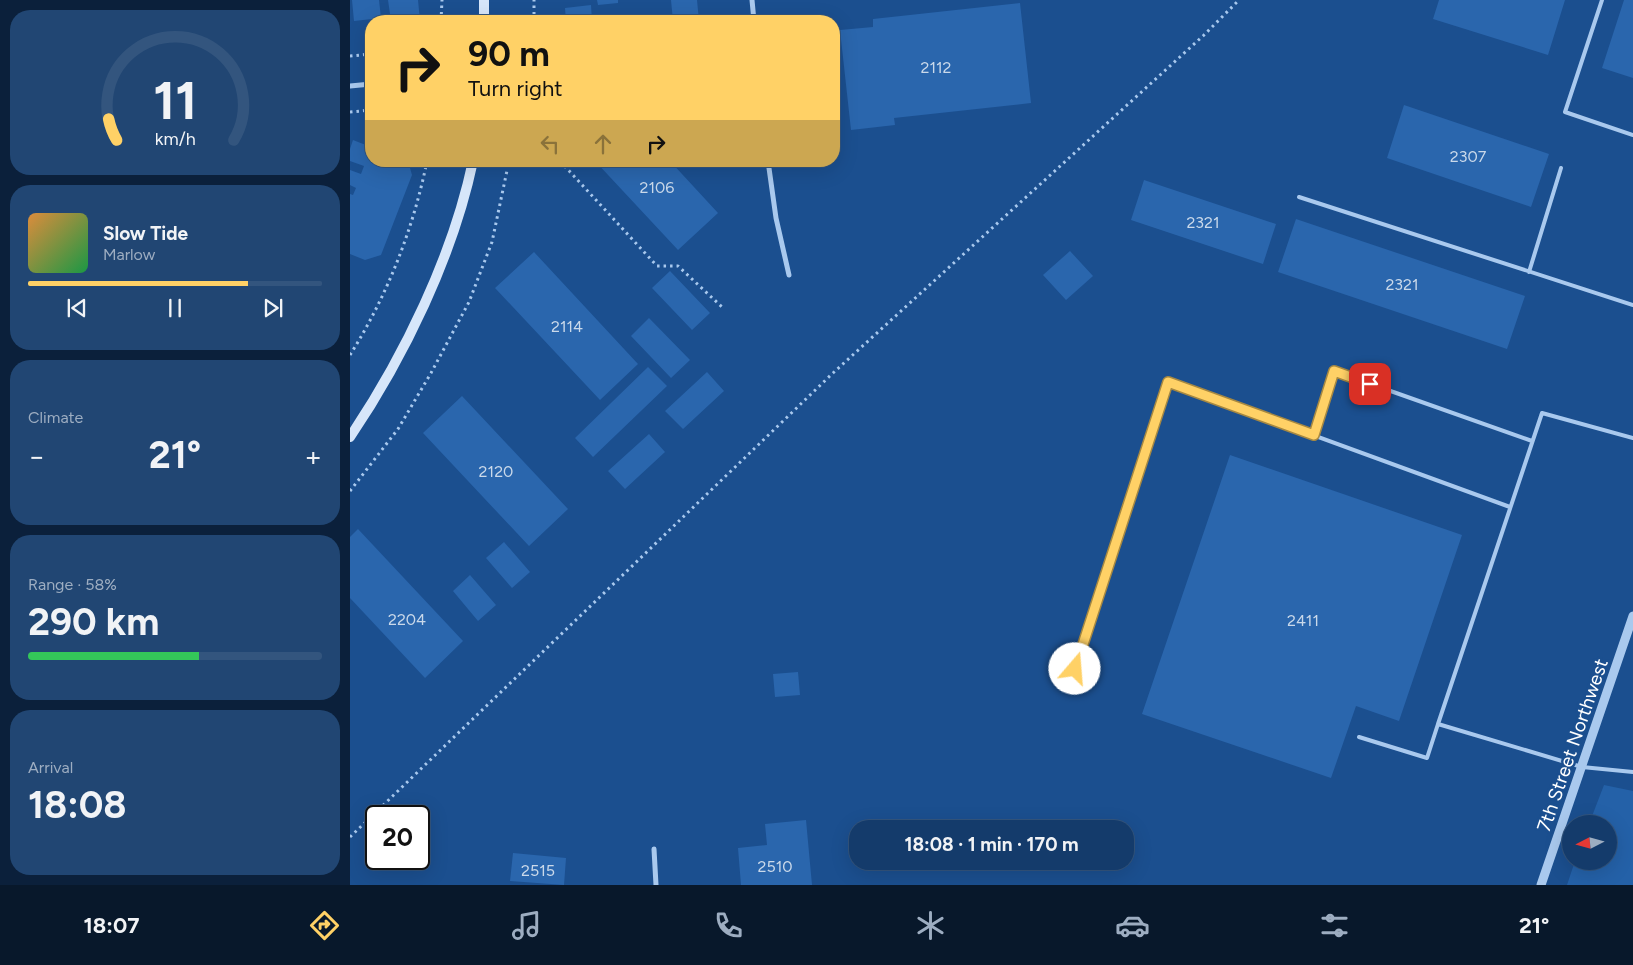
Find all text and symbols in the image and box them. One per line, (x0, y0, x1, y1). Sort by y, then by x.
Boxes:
text: 90 m (468, 33, 550, 75)
icon: right (385, 35, 450, 100)
house number: 2112 (920, 58, 952, 77)
text: 11 (153, 70, 197, 132)
text: Turn right (468, 75, 563, 102)
text: km/h (155, 128, 195, 149)
icon: left (536, 130, 564, 158)
icon: ahead (589, 130, 617, 158)
icon: right (642, 130, 670, 158)
house number: 2307 (1450, 147, 1487, 166)
house number: 2106 (640, 178, 674, 197)
house number: 2321 (1186, 213, 1220, 232)
text: Slow Tide (103, 222, 188, 245)
text: Marlow (103, 245, 155, 264)
house number: 2321 (1385, 275, 1419, 294)
icon: previous (63, 294, 91, 322)
icon: pause (161, 294, 189, 322)
icon: next (259, 294, 287, 322)
house number: 2114 (551, 317, 583, 336)
pin (1349, 363, 1391, 405)
icon: arrive (1356, 370, 1384, 398)
text: Climate (28, 408, 83, 427)
text: 21° (149, 432, 201, 478)
text: − (28, 439, 45, 473)
text: + (305, 439, 322, 473)
house number: 2120 (479, 462, 513, 481)
text: Range · 58% (28, 575, 117, 594)
text: 290 km (28, 599, 159, 645)
house number: 2204 (388, 610, 426, 629)
house number: 2411 (1287, 611, 1319, 630)
position arrow (1048, 642, 1100, 694)
street label: 7th Street Northwest (1532, 656, 1613, 835)
text: Arrival (28, 758, 73, 777)
text: 18:08 (28, 782, 127, 828)
speed limit sign: 20 (365, 805, 430, 870)
north arrow (1562, 815, 1618, 870)
map controls (1562, 815, 1617, 870)
text: 18:08 · 1 min · 170 m (904, 833, 1079, 856)
house number: 2510 (757, 857, 793, 876)
house number: 2515 (521, 861, 555, 880)
icon: directions (307, 908, 342, 943)
icon: music (509, 908, 544, 943)
icon: phone (711, 908, 746, 943)
icon: climate (913, 908, 948, 943)
icon: car (1115, 908, 1150, 943)
icon: filters (1317, 908, 1352, 943)
text: 18:07 (84, 912, 139, 939)
text: 21° (1519, 912, 1549, 939)

